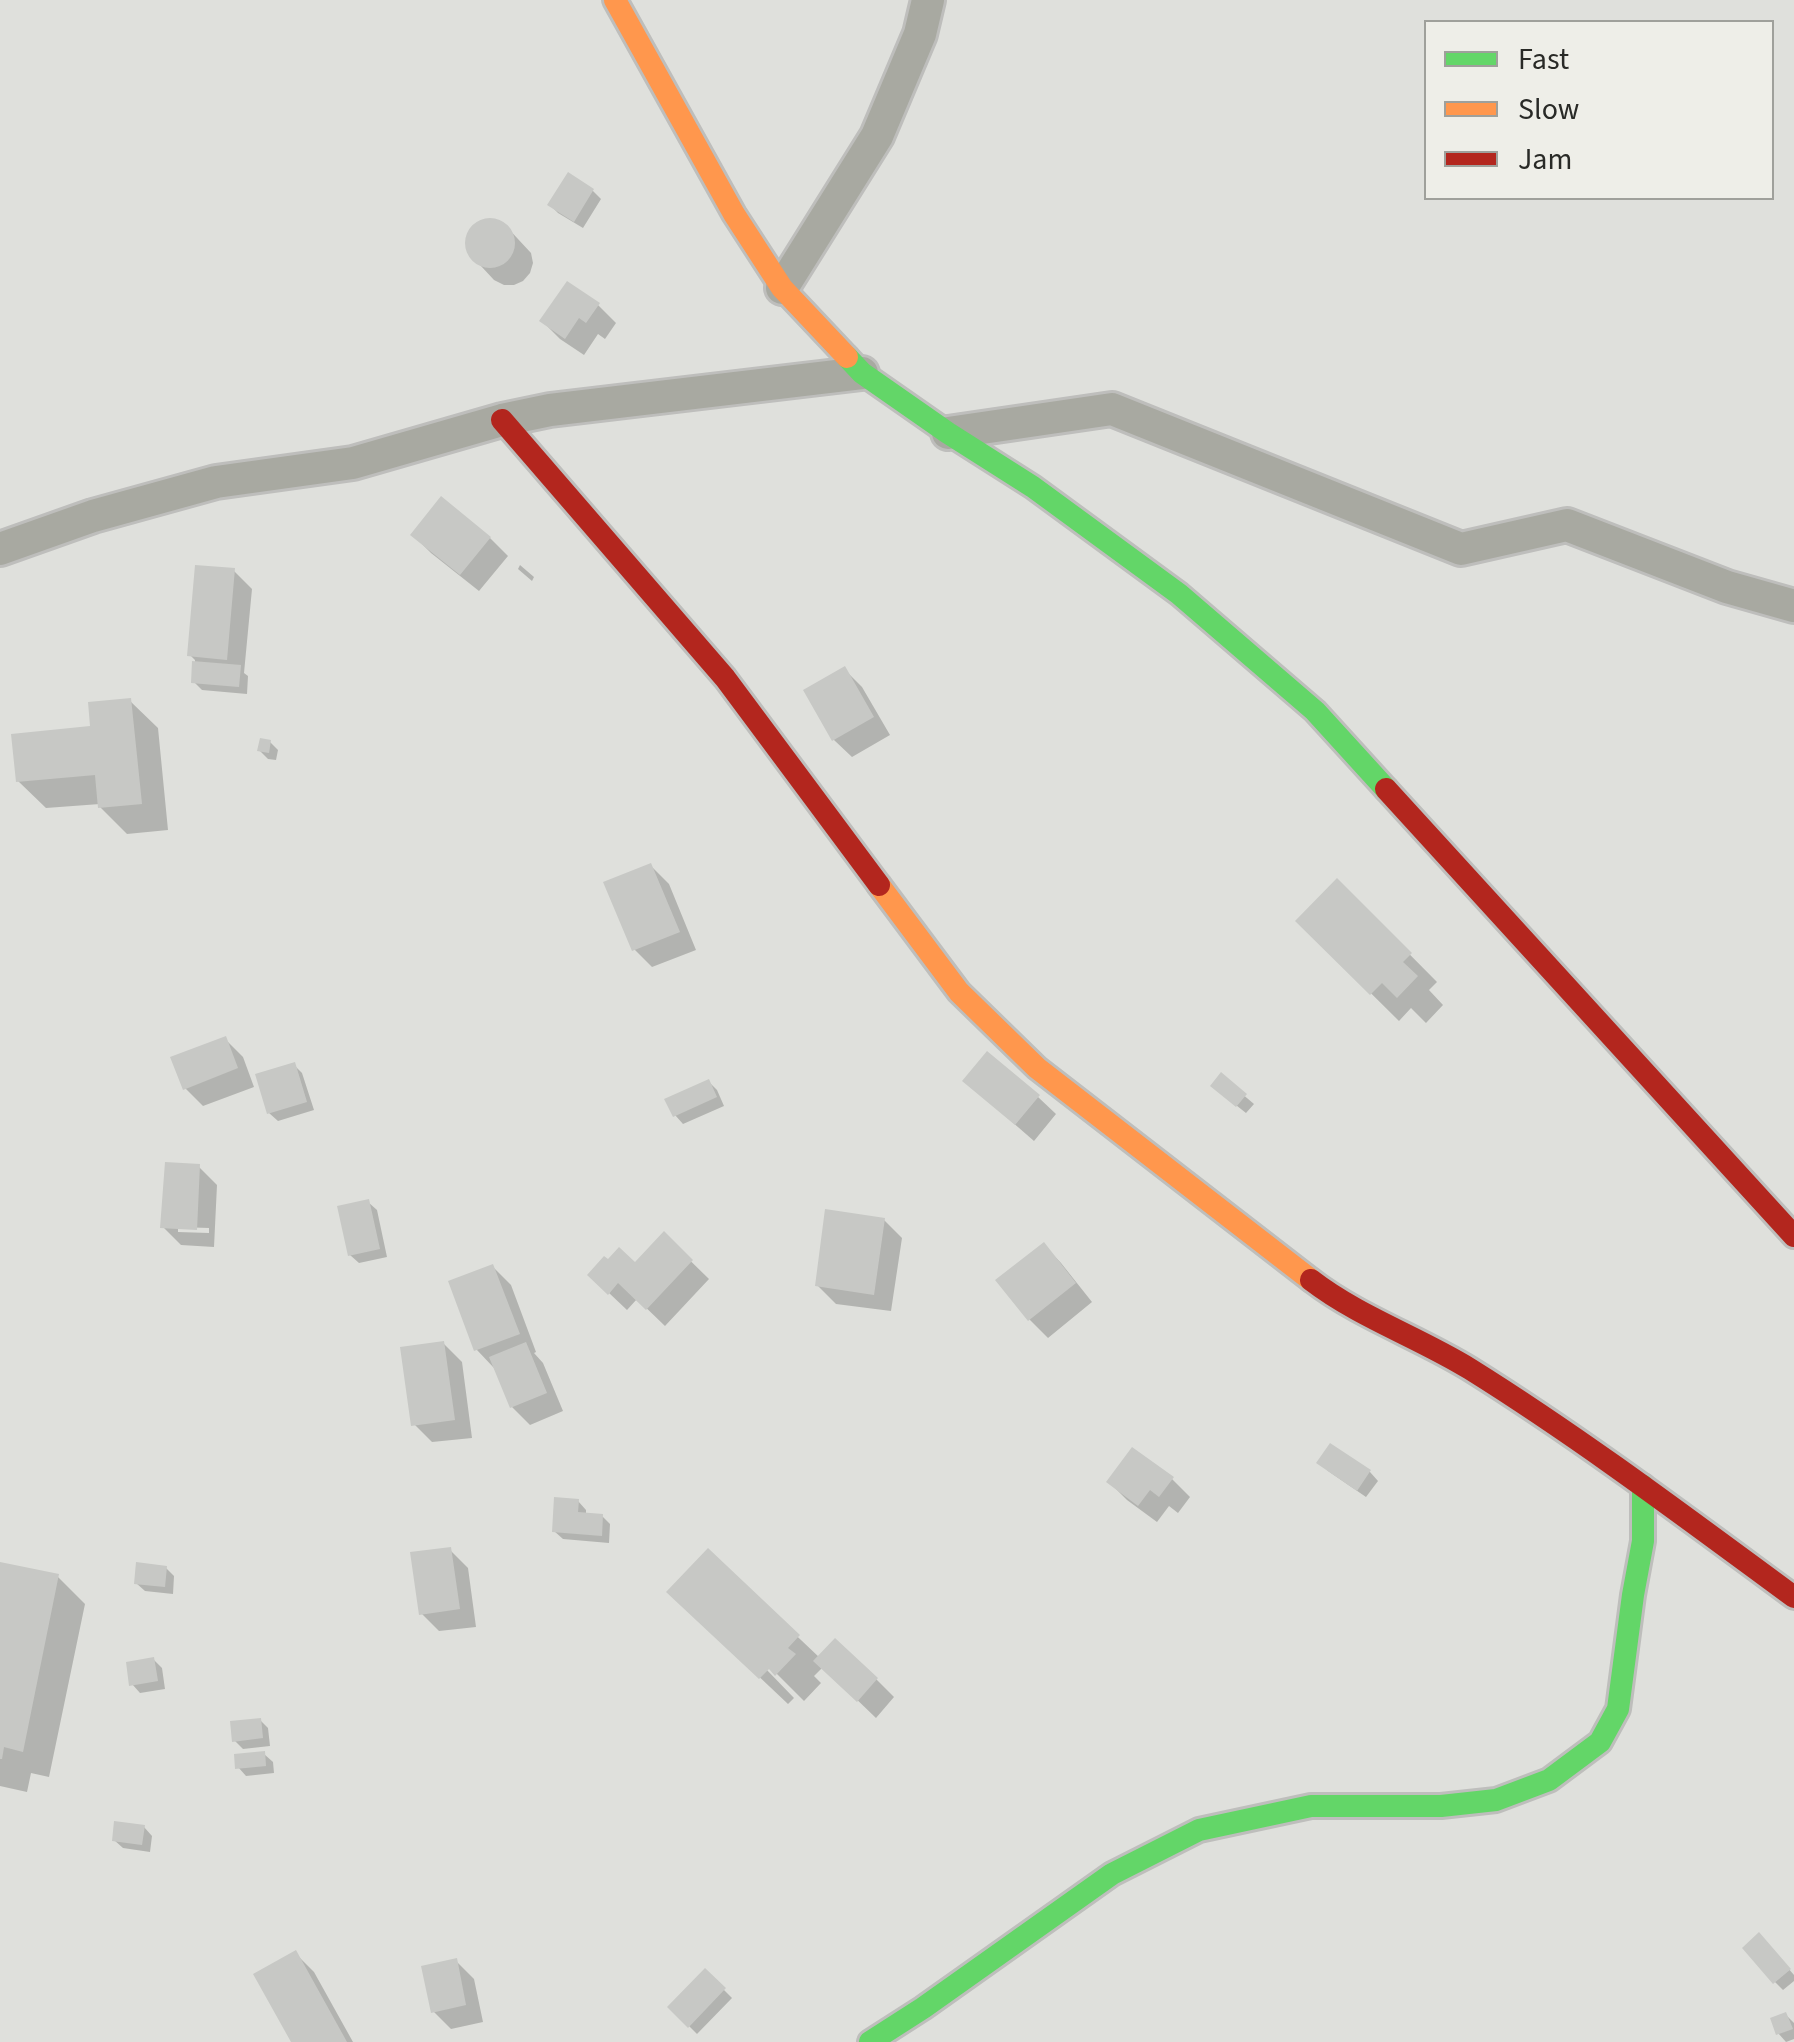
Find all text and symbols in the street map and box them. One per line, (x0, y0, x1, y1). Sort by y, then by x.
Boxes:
legend (1424, 20, 1774, 200)
text: Fast (1518, 38, 1569, 81)
text: Slow (1518, 88, 1579, 131)
text: Jam (1518, 138, 1572, 181)

